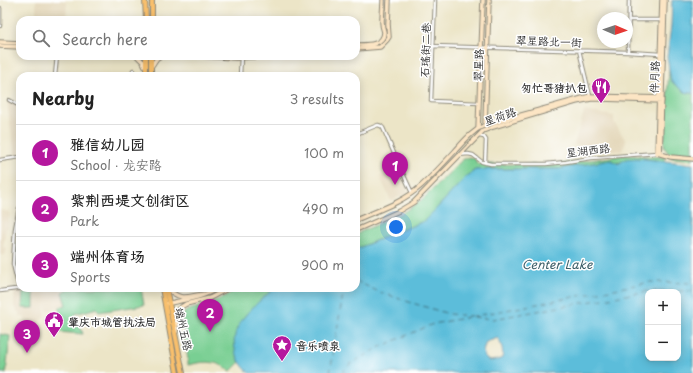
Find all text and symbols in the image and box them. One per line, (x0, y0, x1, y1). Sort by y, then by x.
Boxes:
north arrow (597, 12, 633, 48)
search box (16, 16, 360, 60)
street label: 石瑶街二巷 (416, 22, 434, 78)
icon: search (30, 27, 52, 49)
text: Search here (62, 27, 148, 50)
street label: 翠星路北一街 (516, 31, 583, 51)
street label: 翠星路 (469, 48, 487, 82)
street label: 伴月路 (645, 60, 663, 94)
restaurant icon: 匆忙哥猪扒包 (590, 76, 612, 104)
place label: 匆忙哥猪扒包 (521, 79, 587, 96)
text: Nearby (32, 85, 94, 111)
text: 3 results (290, 89, 344, 108)
street label: 星荷路 (482, 103, 518, 129)
text: 雅信幼儿园 (70, 132, 145, 155)
street label: 星湖西路 (565, 139, 611, 161)
text: 1 (42, 143, 48, 162)
text: 100 m (304, 143, 344, 162)
pin: 1 (382, 152, 408, 185)
text: School · 龙安路 (70, 155, 162, 174)
text: 紫荆西堤文创街区 (70, 188, 190, 211)
text: 2 (40, 199, 50, 218)
text: 490 m (302, 199, 344, 218)
text: Park (70, 211, 99, 230)
your location (386, 217, 406, 237)
text: 端州体育场 (70, 244, 145, 267)
text: 3 (41, 255, 49, 274)
text: 900 m (301, 255, 344, 274)
water label: Center Lake (522, 255, 593, 273)
text: Sports (70, 267, 110, 286)
map controls (645, 289, 681, 361)
button: + (645, 289, 681, 325)
pin: 2 (197, 299, 223, 332)
street label: 端州五路 (171, 306, 197, 352)
public building icon: 肇庆市城管执法局 (43, 310, 65, 338)
place label: 肇庆市城管执法局 (68, 313, 156, 330)
pin: 3 (14, 320, 40, 353)
button: − (645, 325, 681, 361)
place icon: 音乐喷泉 (271, 334, 293, 362)
place label: 音乐喷泉 (296, 337, 340, 354)

